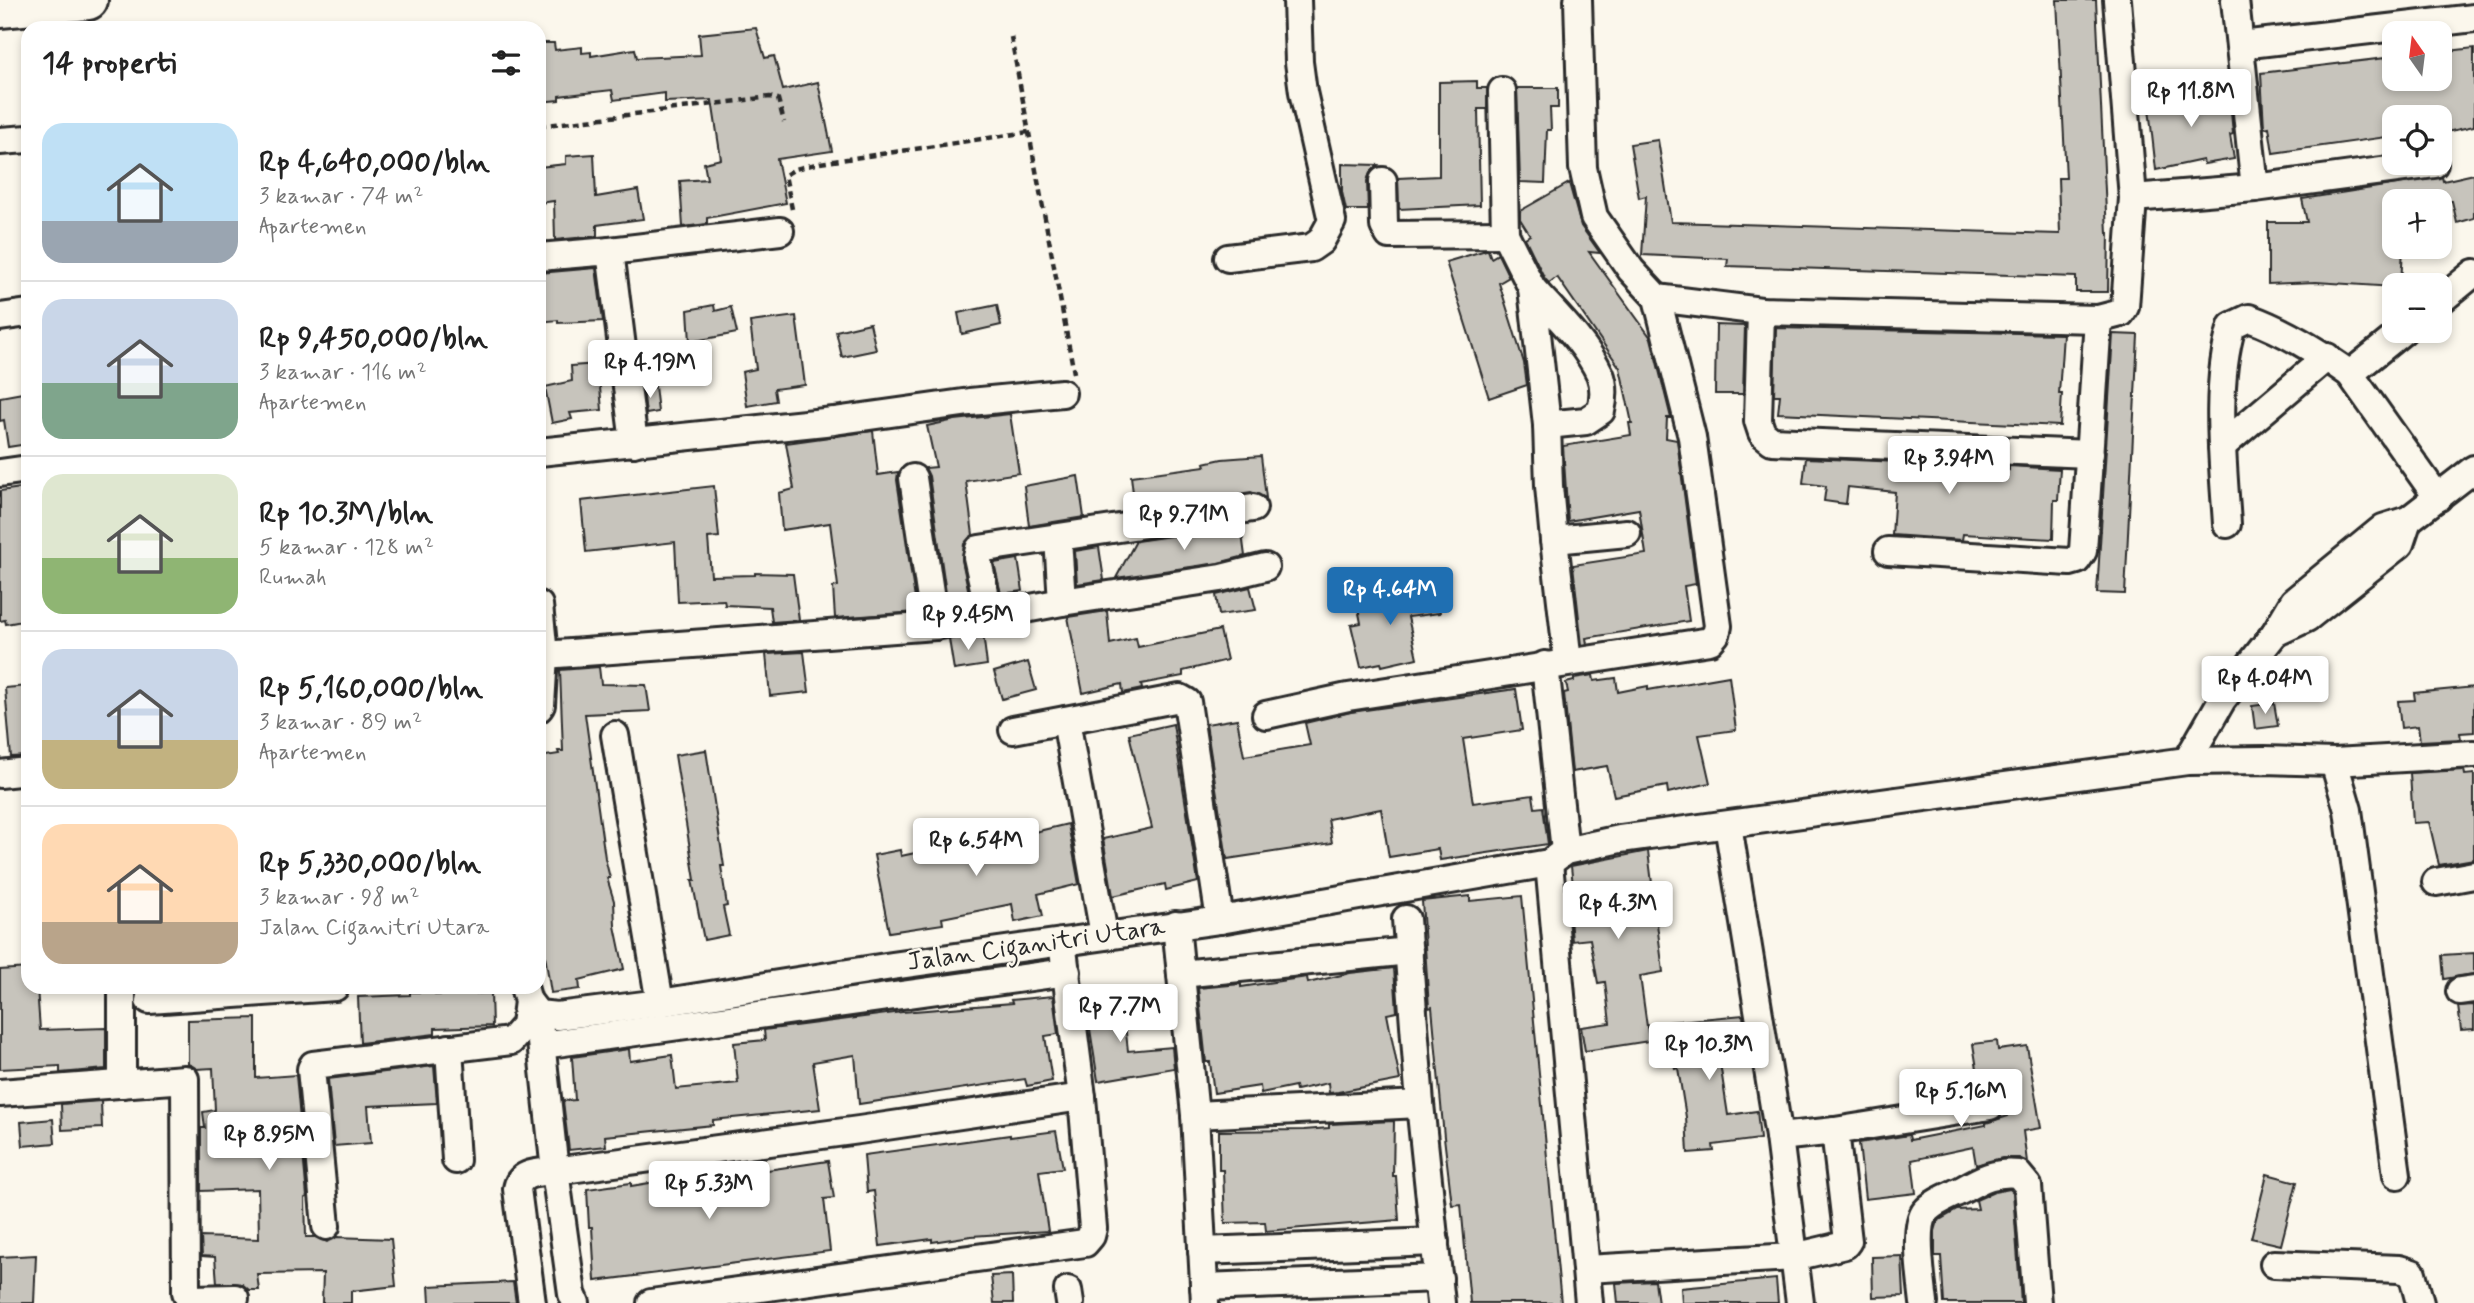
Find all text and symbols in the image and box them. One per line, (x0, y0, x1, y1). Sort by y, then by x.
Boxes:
north arrow (2382, 21, 2452, 91)
map controls (2382, 21, 2452, 343)
text: 14 properti (42, 44, 176, 83)
icon: filters (487, 44, 525, 82)
pin: Rp 11.8M (2119, 69, 2263, 129)
text: Rp 11.8M (2147, 77, 2235, 107)
button: locate (2382, 105, 2452, 175)
text: Rp 4,640,000/bln (259, 143, 490, 182)
icon: home (98, 151, 182, 235)
text: 3 kamar · 74 m² (259, 182, 424, 212)
button: + (2382, 189, 2452, 259)
text: Apartemen (259, 212, 367, 242)
button: − (2382, 273, 2452, 343)
text: Rp 9,450,000/bln (259, 319, 488, 358)
icon: home (98, 327, 182, 411)
pin: Rp 4.19M (578, 340, 722, 400)
text: Rp 4.19M (604, 348, 696, 378)
text: 3 kamar · 116 m² (259, 358, 427, 388)
text: Apartemen (259, 388, 367, 418)
pin: Rp 3.94M (1877, 436, 2021, 496)
text: Rp 3.94M (1904, 444, 1994, 474)
pin: Rp 9.71M (1112, 492, 1256, 552)
text: Rp 10.3M/bln (259, 494, 433, 533)
text: Rp 9.71M (1139, 500, 1229, 530)
icon: home (98, 502, 182, 586)
text: 5 kamar · 128 m² (259, 533, 434, 563)
text: Rumah (259, 563, 327, 593)
pin: Rp 4.64M (1318, 568, 1462, 627)
text: Rp 4.64M (1343, 575, 1437, 605)
pin: Rp 9.45M (896, 592, 1040, 652)
text: Rp 9.45M (922, 600, 1014, 630)
pin: Rp 4.04M (2193, 656, 2337, 716)
text: Rp 4.04M (2218, 664, 2312, 694)
text: Rp 5,160,000/bln (259, 669, 483, 708)
icon: home (98, 677, 182, 761)
text: 3 kamar · 89 m² (259, 708, 422, 738)
text: Apartemen (259, 738, 367, 768)
pin: Rp 6.54M (904, 818, 1048, 878)
text: Rp 6.54M (929, 826, 1023, 856)
text: Rp 5,330,000/bln (259, 844, 481, 883)
icon: home (98, 852, 182, 936)
pin: Rp 4.3M (1553, 881, 1683, 941)
text: 3 kamar · 98 m² (259, 883, 420, 913)
text: Rp 4.3M (1579, 889, 1657, 919)
street label: Jalan Ciganitri Utara (905, 910, 1168, 983)
text: Jalan Ciganitri Utara (259, 913, 489, 943)
pin: Rp 7.7M (1055, 984, 1185, 1044)
text: Rp 7.7M (1079, 992, 1161, 1022)
pin: Rp 10.3M (1637, 1023, 1781, 1082)
text: Rp 10.3M (1665, 1030, 1753, 1060)
pin: Rp 5.16M (1889, 1070, 2033, 1129)
text: Rp 5.16M (1915, 1077, 2007, 1107)
pin: Rp 8.95M (197, 1112, 341, 1172)
text: Rp 8.95M (223, 1120, 315, 1150)
pin: Rp 5.33M (637, 1162, 781, 1221)
text: Rp 5.33M (665, 1169, 753, 1199)

